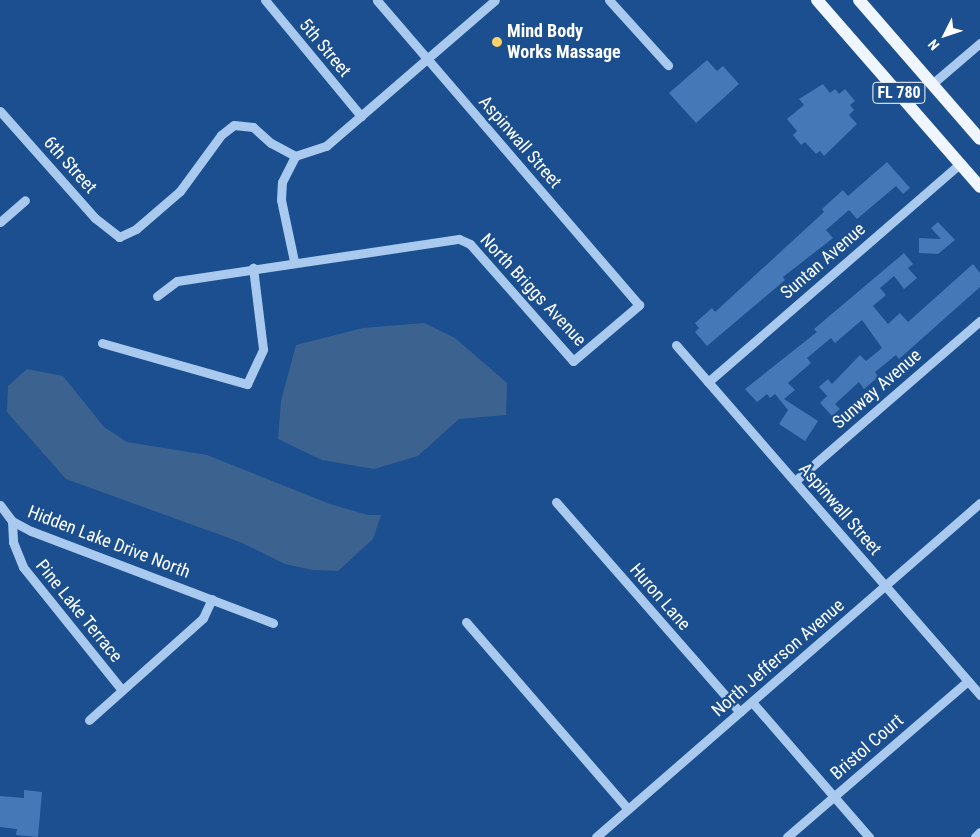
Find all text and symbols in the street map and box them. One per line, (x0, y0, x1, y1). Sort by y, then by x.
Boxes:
north arrow (920, 10, 970, 60)
street label: 5th Street (294, 15, 356, 81)
place label: Mind Body Works Massage (507, 21, 621, 64)
marker: Mind Body Works Massage (491, 36, 503, 48)
text: N (925, 36, 943, 53)
road number: FL 780 (872, 80, 926, 106)
street label: Aspinwall Street (474, 91, 566, 193)
street label: 6th Street (39, 132, 101, 198)
street label: Suntan Avenue (776, 218, 870, 304)
street label: North Briggs Avenue (475, 229, 591, 351)
street label: Sunway Avenue (828, 345, 926, 433)
street label: Aspinwall Street (794, 458, 886, 560)
street label: Hidden Lake Drive North (25, 501, 193, 583)
street label: Pine Lake Terrace (31, 555, 127, 667)
street label: Huron Lane (625, 559, 695, 635)
street label: North Jefferson Avenue (707, 595, 849, 721)
street label: Bristol Court (826, 710, 908, 784)

